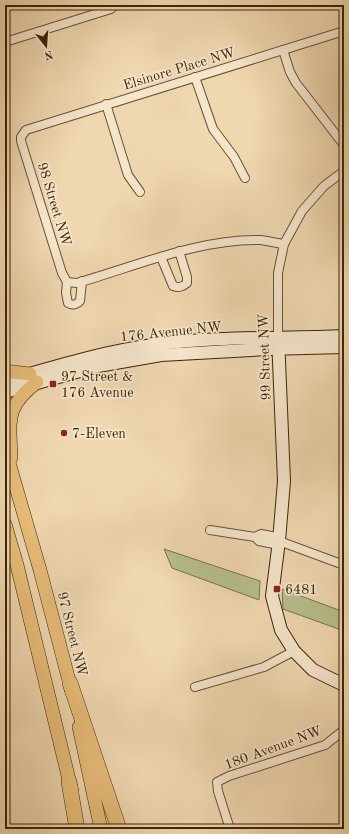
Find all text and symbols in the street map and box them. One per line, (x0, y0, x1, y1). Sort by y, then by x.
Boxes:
north arrow (26, 26, 66, 66)
street label: Elsinore Place NW (122, 45, 237, 93)
text: N (42, 48, 54, 61)
street label: 98 Street NW (35, 161, 73, 248)
street label: 99 Street NW (256, 313, 274, 401)
street label: 176 Avenue NW (119, 320, 223, 344)
place label: 97 Street & 176 Avenue (61, 370, 134, 400)
marker: 97 Street & 176 Avenue (48, 379, 58, 389)
place label: 7-Eleven (72, 427, 126, 441)
marker: 7-Eleven (59, 428, 69, 438)
place label: 6481 (285, 583, 317, 597)
marker: 6481 (272, 584, 282, 594)
street label: 97 Street NW (55, 590, 89, 678)
street label: 180 Avenue NW (223, 724, 324, 772)

